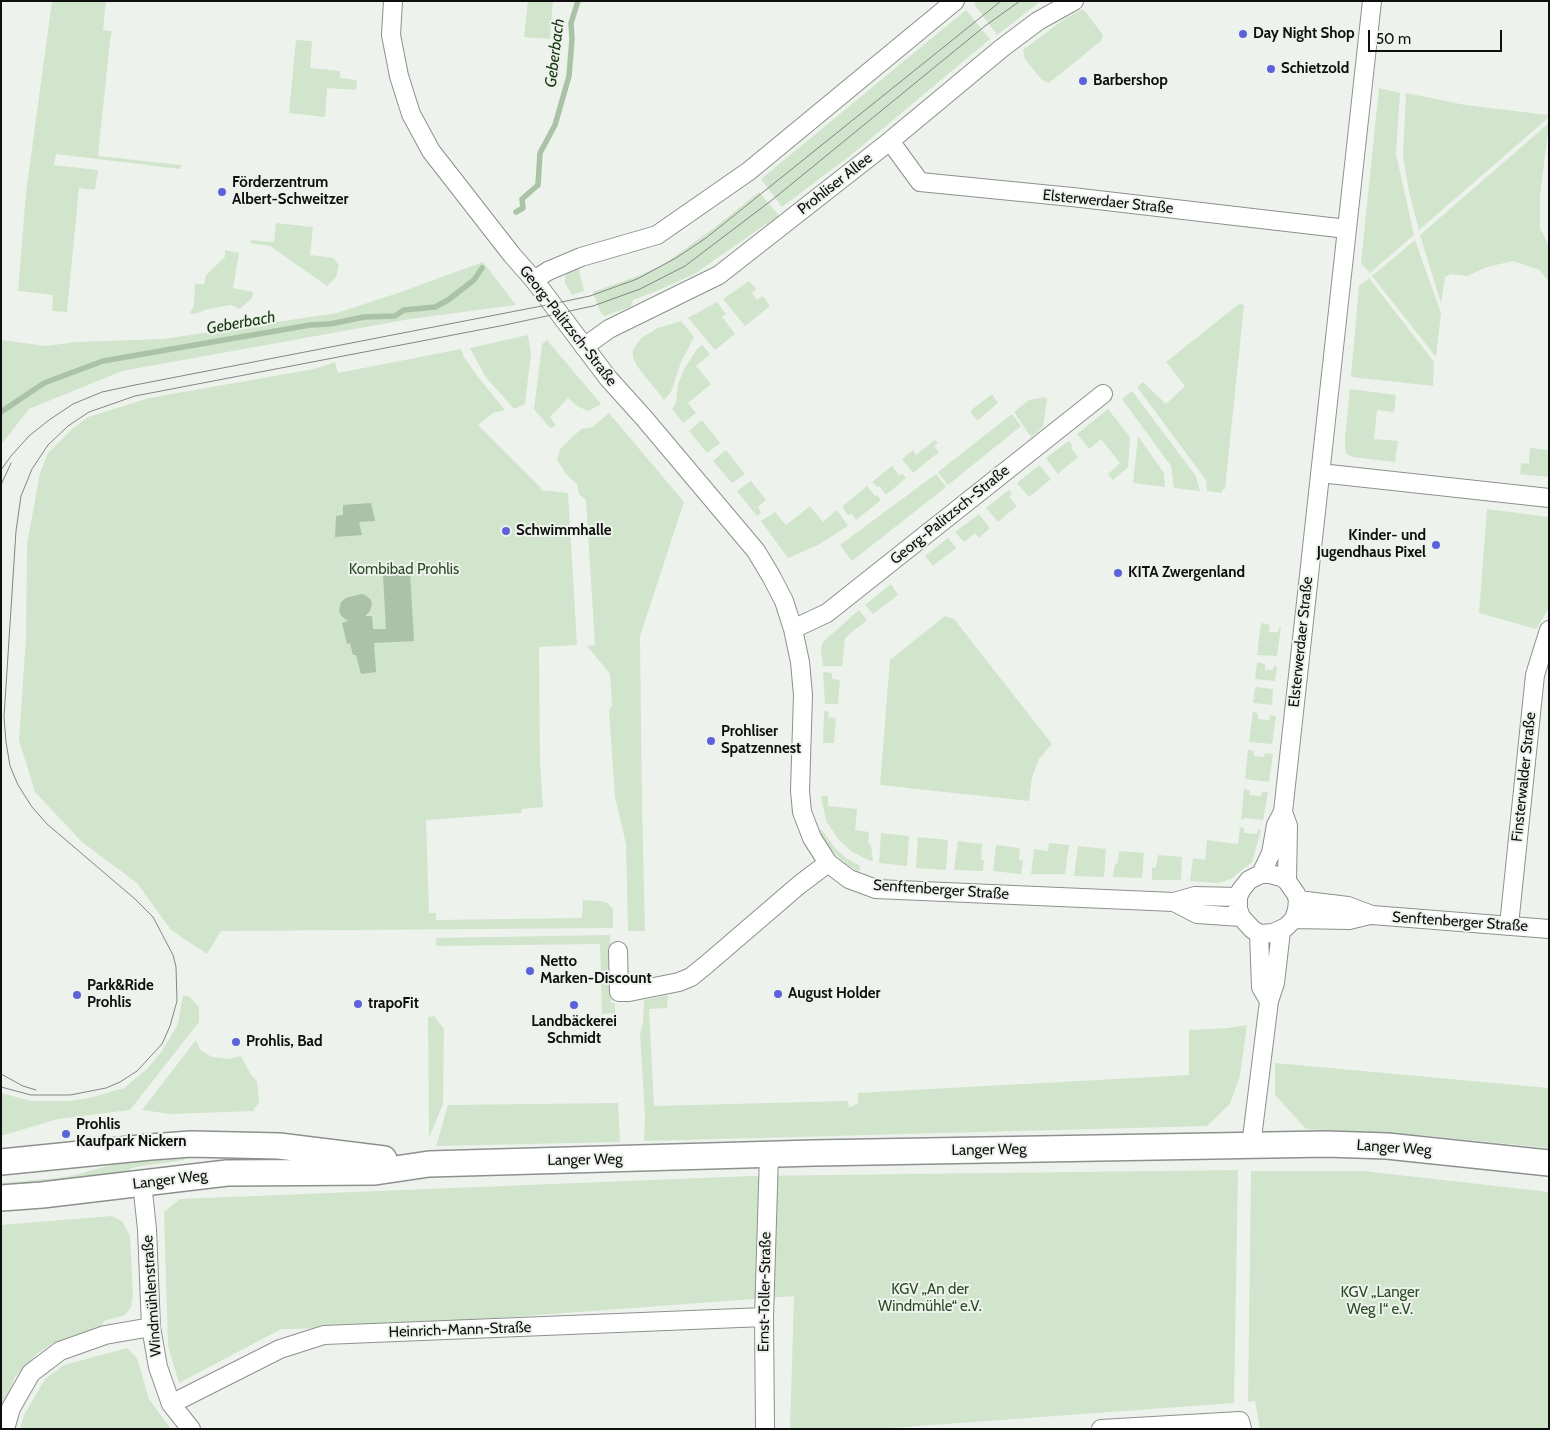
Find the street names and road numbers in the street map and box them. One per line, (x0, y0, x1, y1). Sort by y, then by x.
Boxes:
street label: Prohliser Allee (794, 149, 876, 219)
street label: Elsterwerdaer Straße (1042, 186, 1174, 218)
street label: Georg-Palitzsch-Straße (515, 262, 621, 390)
street label: Georg-Palitzsch-Straße (887, 461, 1013, 569)
street label: Elsterwerdaer Straße (1285, 576, 1317, 708)
street label: Finsterwalder Straße (1508, 711, 1540, 843)
street label: Senftenberger Straße (872, 876, 1010, 904)
street label: Senftenberger Straße (1391, 908, 1529, 936)
street label: Langer Weg (1356, 1136, 1432, 1160)
street label: Langer Weg (951, 1140, 1027, 1160)
street label: Langer Weg (547, 1150, 623, 1170)
street label: Langer Weg (132, 1166, 208, 1194)
street label: Ernst-Toller-Straße (755, 1232, 775, 1352)
street label: Windmühlenstraße (139, 1235, 165, 1357)
street label: Heinrich-Mann-Straße (388, 1319, 532, 1341)

